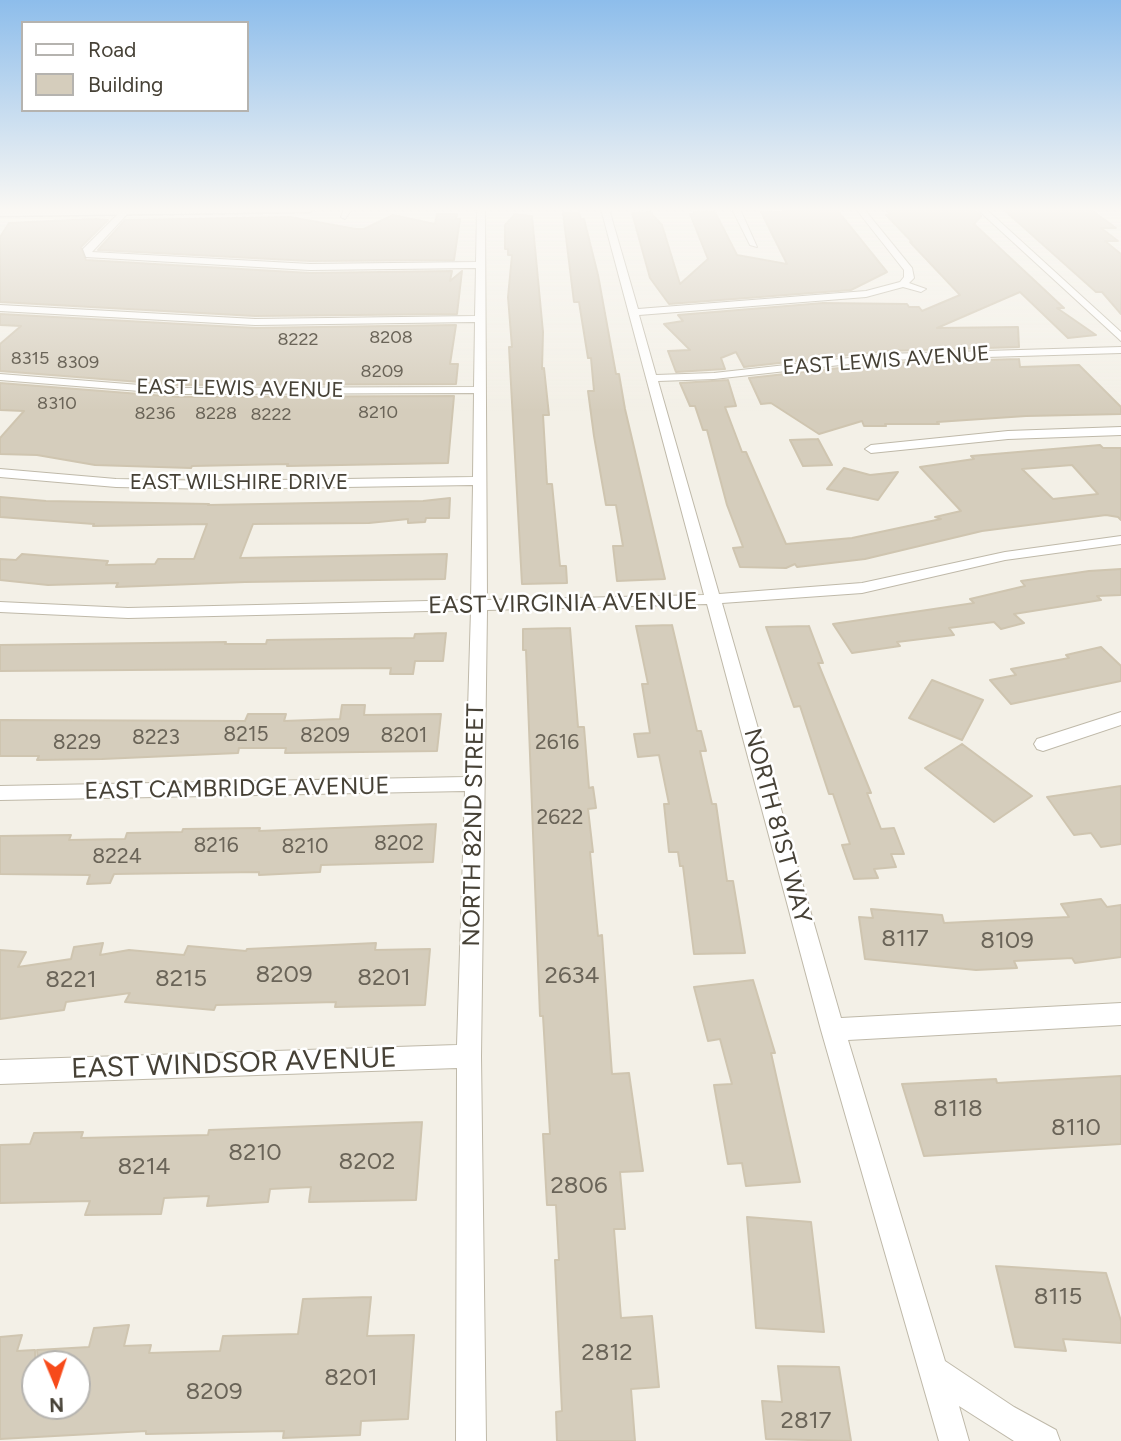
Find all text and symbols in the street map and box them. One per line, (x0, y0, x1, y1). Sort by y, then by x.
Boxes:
legend (21, 21, 248, 112)
text: Road (88, 37, 136, 62)
text: Building (88, 72, 163, 97)
house number: 8208 (369, 327, 413, 349)
house number: 8222 (277, 329, 319, 351)
street label: EAST LEWIS AVENUE (782, 341, 990, 381)
house number: 8315 (11, 348, 49, 370)
house number: 8309 (57, 352, 99, 374)
house number: 8209 (361, 361, 403, 383)
street label: EAST LEWIS AVENUE (136, 375, 344, 403)
house number: 8310 (37, 393, 77, 415)
house number: 8210 (358, 402, 398, 424)
house number: 8236 (134, 403, 176, 425)
house number: 8228 (195, 403, 237, 425)
house number: 8222 (250, 404, 292, 426)
street label: EAST WILSHIRE DRIVE (130, 470, 348, 496)
street label: EAST VIRGINIA AVENUE (428, 587, 698, 621)
street label: NORTH 82ND STREET (457, 703, 491, 947)
house number: 8215 (223, 722, 269, 748)
house number: 8209 (300, 723, 350, 749)
house number: 8201 (381, 723, 427, 749)
house number: 8223 (132, 725, 180, 751)
street label: NORTH 81ST WAY (737, 725, 817, 927)
house number: 8229 (53, 730, 101, 756)
house number: 2616 (535, 730, 579, 756)
street label: EAST CAMBRIDGE AVENUE (84, 772, 390, 806)
house number: 2622 (536, 805, 584, 831)
house number: 8202 (374, 831, 424, 857)
house number: 8216 (193, 833, 239, 859)
house number: 8210 (282, 834, 328, 860)
house number: 8224 (92, 844, 142, 870)
house number: 8117 (881, 925, 929, 953)
house number: 8109 (980, 927, 1034, 955)
house number: 8209 (255, 961, 313, 989)
house number: 2634 (545, 962, 599, 990)
house number: 8201 (357, 964, 411, 992)
house number: 8215 (155, 965, 207, 993)
house number: 8221 (45, 966, 97, 994)
street label: EAST WINDSOR AVENUE (71, 1042, 397, 1086)
house number: 8118 (933, 1095, 983, 1123)
house number: 8110 (1051, 1114, 1101, 1142)
house number: 8210 (228, 1139, 282, 1167)
house number: 8202 (339, 1148, 395, 1176)
house number: 8214 (118, 1153, 170, 1181)
house number: 2806 (550, 1172, 608, 1200)
house number: 8115 (1034, 1283, 1082, 1311)
house number: 2812 (581, 1339, 633, 1367)
north arrow (21, 1350, 91, 1420)
house number: 8201 (324, 1364, 378, 1392)
house number: 8209 (185, 1378, 243, 1406)
text: N (49, 1393, 64, 1416)
house number: 2817 (781, 1407, 831, 1435)

